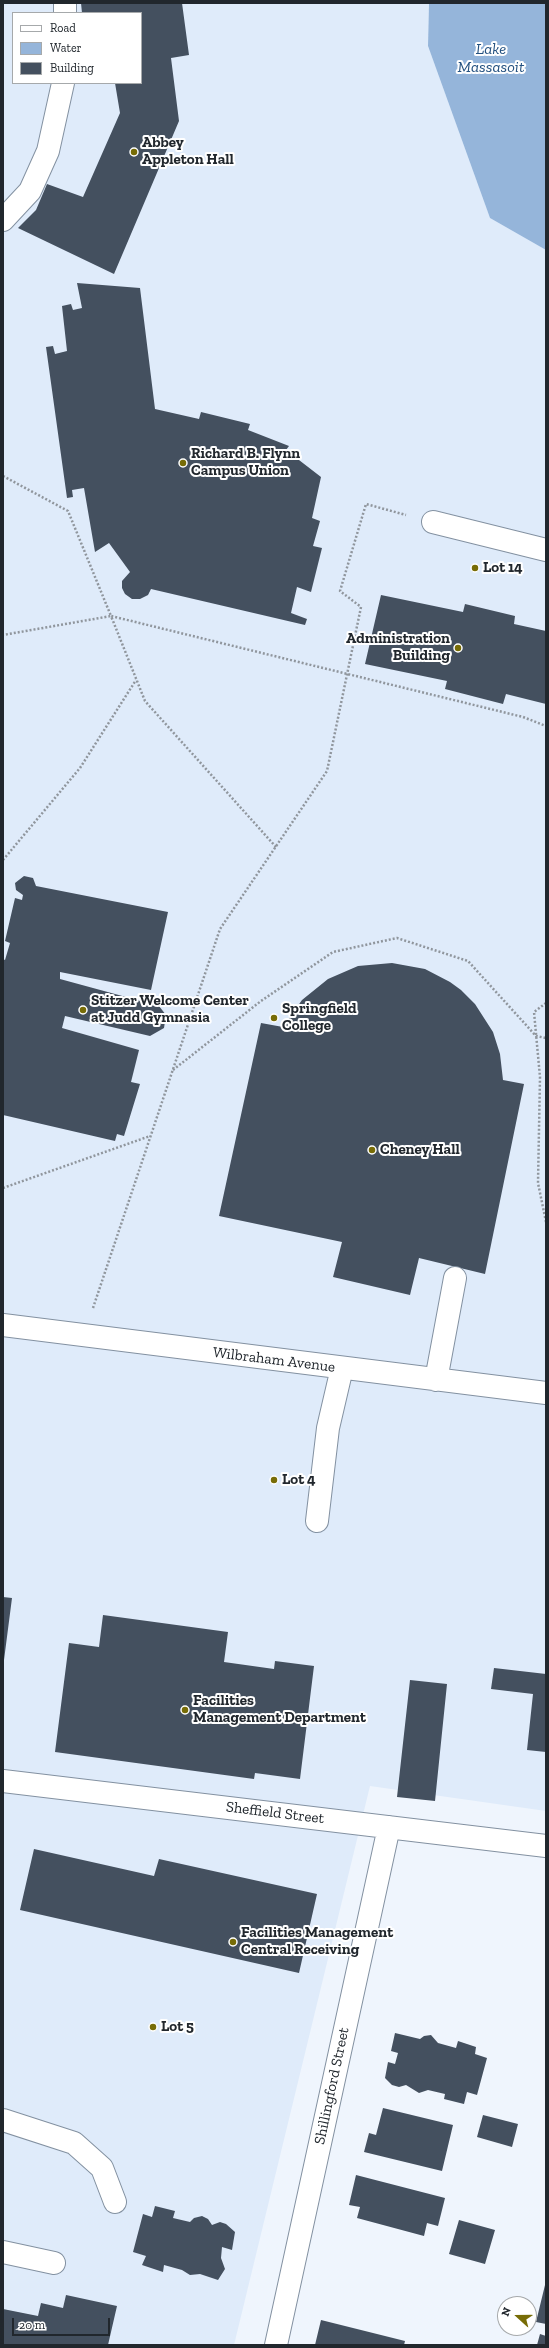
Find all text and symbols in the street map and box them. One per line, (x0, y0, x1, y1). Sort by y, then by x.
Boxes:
legend (12, 12, 142, 84)
text: Road (50, 21, 76, 35)
water label: Lake Massasoit (458, 39, 524, 77)
text: Water (50, 41, 82, 55)
text: Building (50, 61, 94, 75)
place label: Abbey Appleton Hall (142, 134, 234, 169)
marker: Abbey Appleton Hall (129, 147, 139, 157)
place label: Richard B. Flynn Campus Union (191, 445, 300, 480)
marker: Richard B. Flynn Campus Union (178, 458, 188, 468)
place label: Lot 14 (483, 559, 523, 577)
marker: Lot 14 (470, 563, 480, 573)
place label: Administration Building (346, 630, 450, 665)
marker: Administration Building (453, 643, 463, 653)
place label: Stitzer Welcome Center at Judd Gymnasia (91, 992, 249, 1027)
place label: Springfield College (282, 1000, 356, 1035)
marker: Stitzer Welcome Center at Judd Gymnasia (78, 1005, 88, 1015)
marker: Springfield College (269, 1013, 279, 1023)
place label: Cheney Hall (380, 1141, 460, 1159)
marker: Cheney Hall (367, 1145, 377, 1155)
street label: Wilbraham Avenue (212, 1344, 336, 1376)
place label: Lot 4 (282, 1471, 316, 1489)
marker: Lot 4 (269, 1475, 279, 1485)
place label: Facilities Management Department (193, 1692, 366, 1727)
marker: Facilities Management Department (180, 1705, 190, 1715)
street label: Sheffield Street (225, 1798, 325, 1828)
place label: Facilities Management Central Receiving (241, 1924, 393, 1959)
marker: Facilities Management Central Receiving (228, 1937, 238, 1947)
place label: Lot 5 (161, 2018, 194, 2036)
marker: Lot 5 (148, 2022, 158, 2032)
street label: Shillingford Street (311, 2026, 353, 2146)
north arrow (497, 2296, 537, 2336)
text: N (499, 2306, 514, 2318)
scale bar (14, 2310, 112, 2336)
text: 20 m (19, 2318, 45, 2332)

